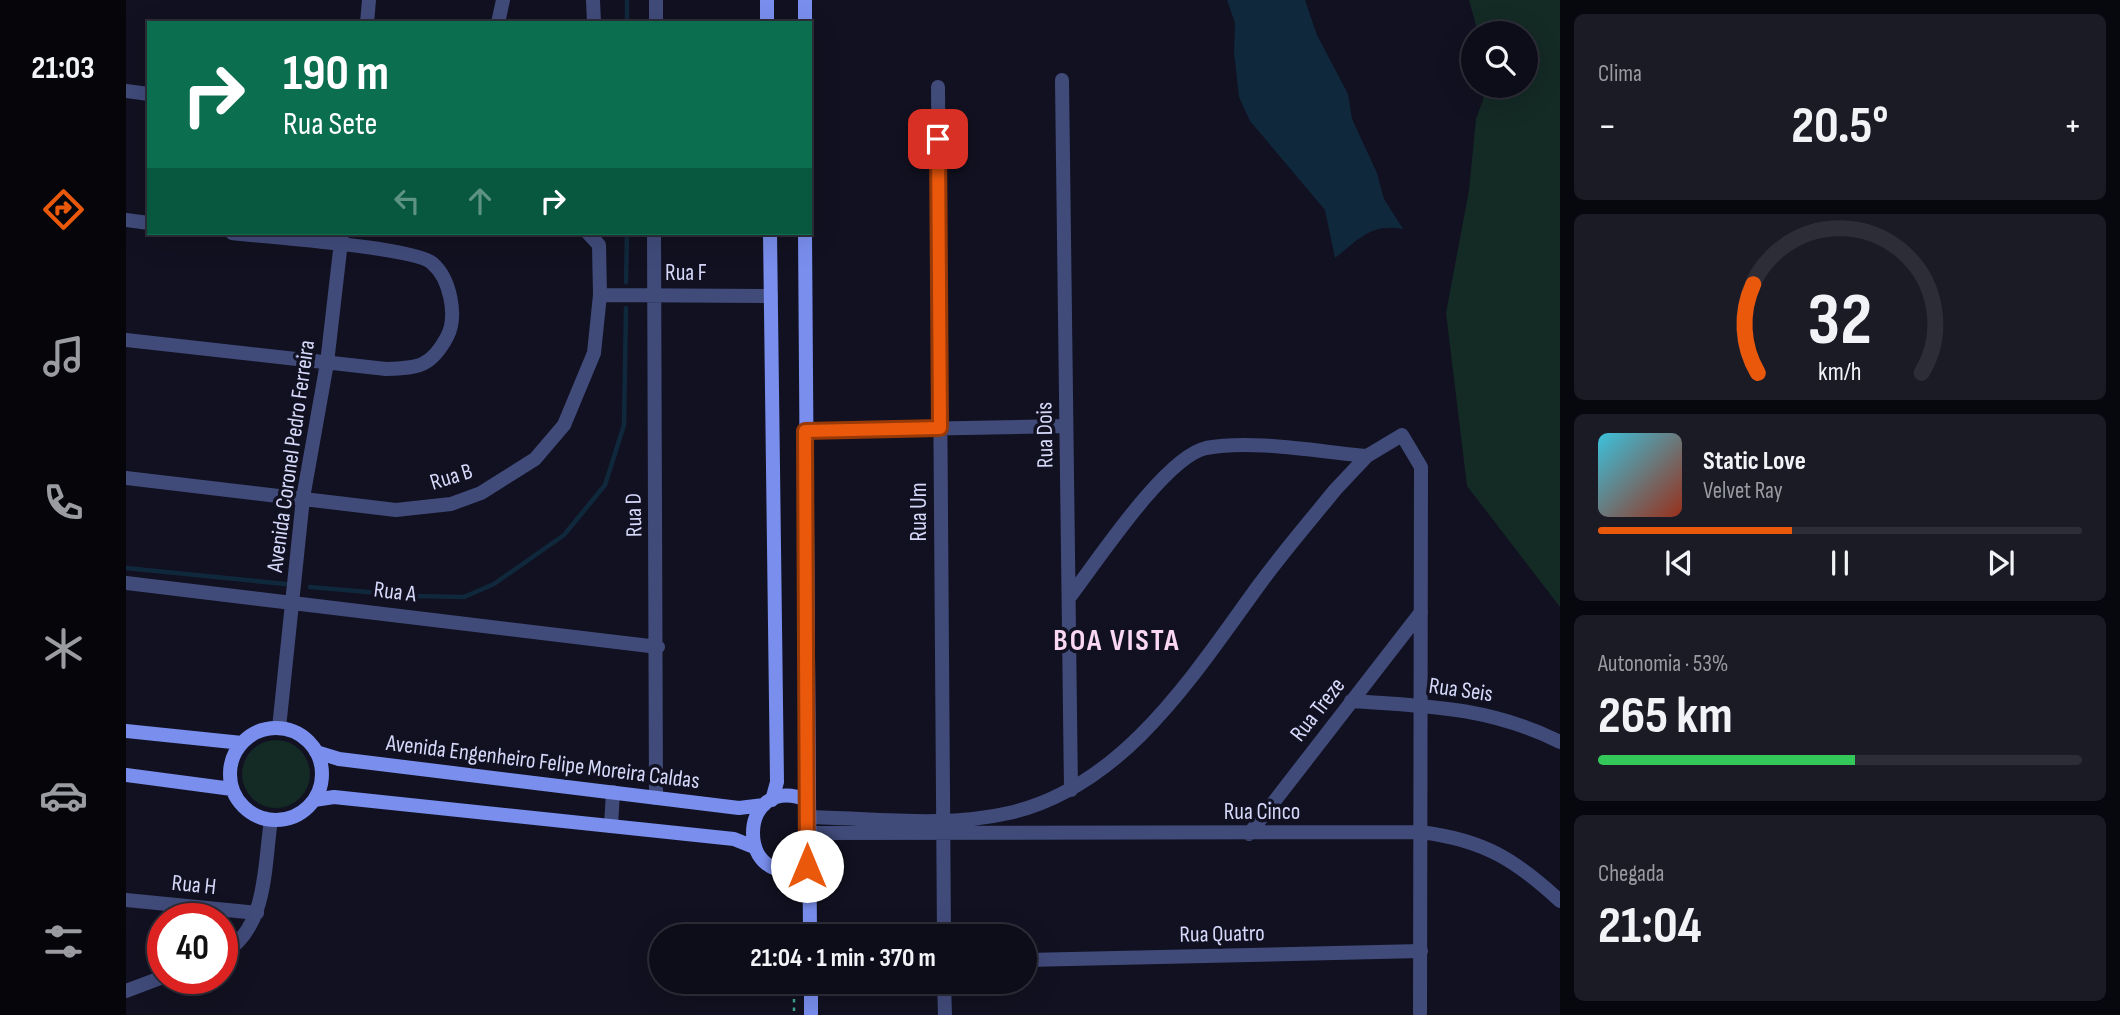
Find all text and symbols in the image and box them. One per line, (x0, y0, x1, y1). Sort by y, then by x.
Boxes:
map controls (1461, 21, 1538, 98)
button: search (1461, 21, 1538, 98)
text: 190 m (283, 45, 389, 104)
text: 21:03 (31, 49, 95, 88)
icon: right (168, 49, 259, 140)
text: Clima (1598, 60, 1642, 88)
text: 20.5° (1791, 95, 1889, 158)
text: − (1598, 104, 1617, 149)
text: + (2063, 104, 2082, 149)
text: Rua Sete (283, 105, 377, 144)
pin (908, 109, 968, 169)
icon: arrive (919, 120, 957, 158)
icon: left (388, 182, 426, 220)
icon: ahead (461, 182, 499, 220)
icon: right (534, 182, 572, 220)
icon: directions (39, 185, 88, 234)
street label: Rua F (665, 259, 707, 287)
text: 32 (1808, 278, 1872, 366)
icon: music (39, 332, 88, 381)
street label: Avenida Coronel Pedro Ferreira (261, 338, 321, 575)
text: km/h (1818, 357, 1862, 388)
street label: Rua Dois (1030, 402, 1060, 468)
text: Static Love (1703, 446, 1806, 477)
street label: Rua B (427, 457, 476, 497)
text: Velvet Ray (1703, 477, 1783, 505)
icon: phone (39, 478, 88, 527)
street label: Rua Um (905, 483, 933, 541)
street label: Rua D (620, 493, 648, 537)
icon: previous (1660, 544, 1698, 582)
icon: pause (1821, 544, 1859, 582)
icon: next (1982, 544, 2020, 582)
street label: Rua A (372, 576, 418, 609)
district label: BOA VISTA (1053, 623, 1181, 659)
icon: climate (39, 624, 88, 673)
text: Autonomia · 53% (1598, 650, 1729, 678)
street label: Rua Treze (1284, 672, 1351, 747)
street label: Rua Seis (1427, 672, 1495, 708)
text: 265 km (1598, 685, 1733, 748)
street label: Avenida Engenheiro Felipe Moreira Caldas (384, 729, 701, 795)
icon: car (39, 771, 88, 820)
street label: Rua Cinco (1224, 798, 1300, 826)
position arrow (770, 829, 844, 903)
text: Chegada (1598, 860, 1664, 888)
street label: Rua H (170, 869, 217, 901)
text: 21:04 (1598, 895, 1702, 958)
speed limit sign: 40 (147, 903, 238, 994)
icon: filters (39, 917, 88, 966)
street label: Rua Quatro (1179, 919, 1265, 949)
text: 21:04 · 1 min · 370 m (750, 943, 936, 974)

